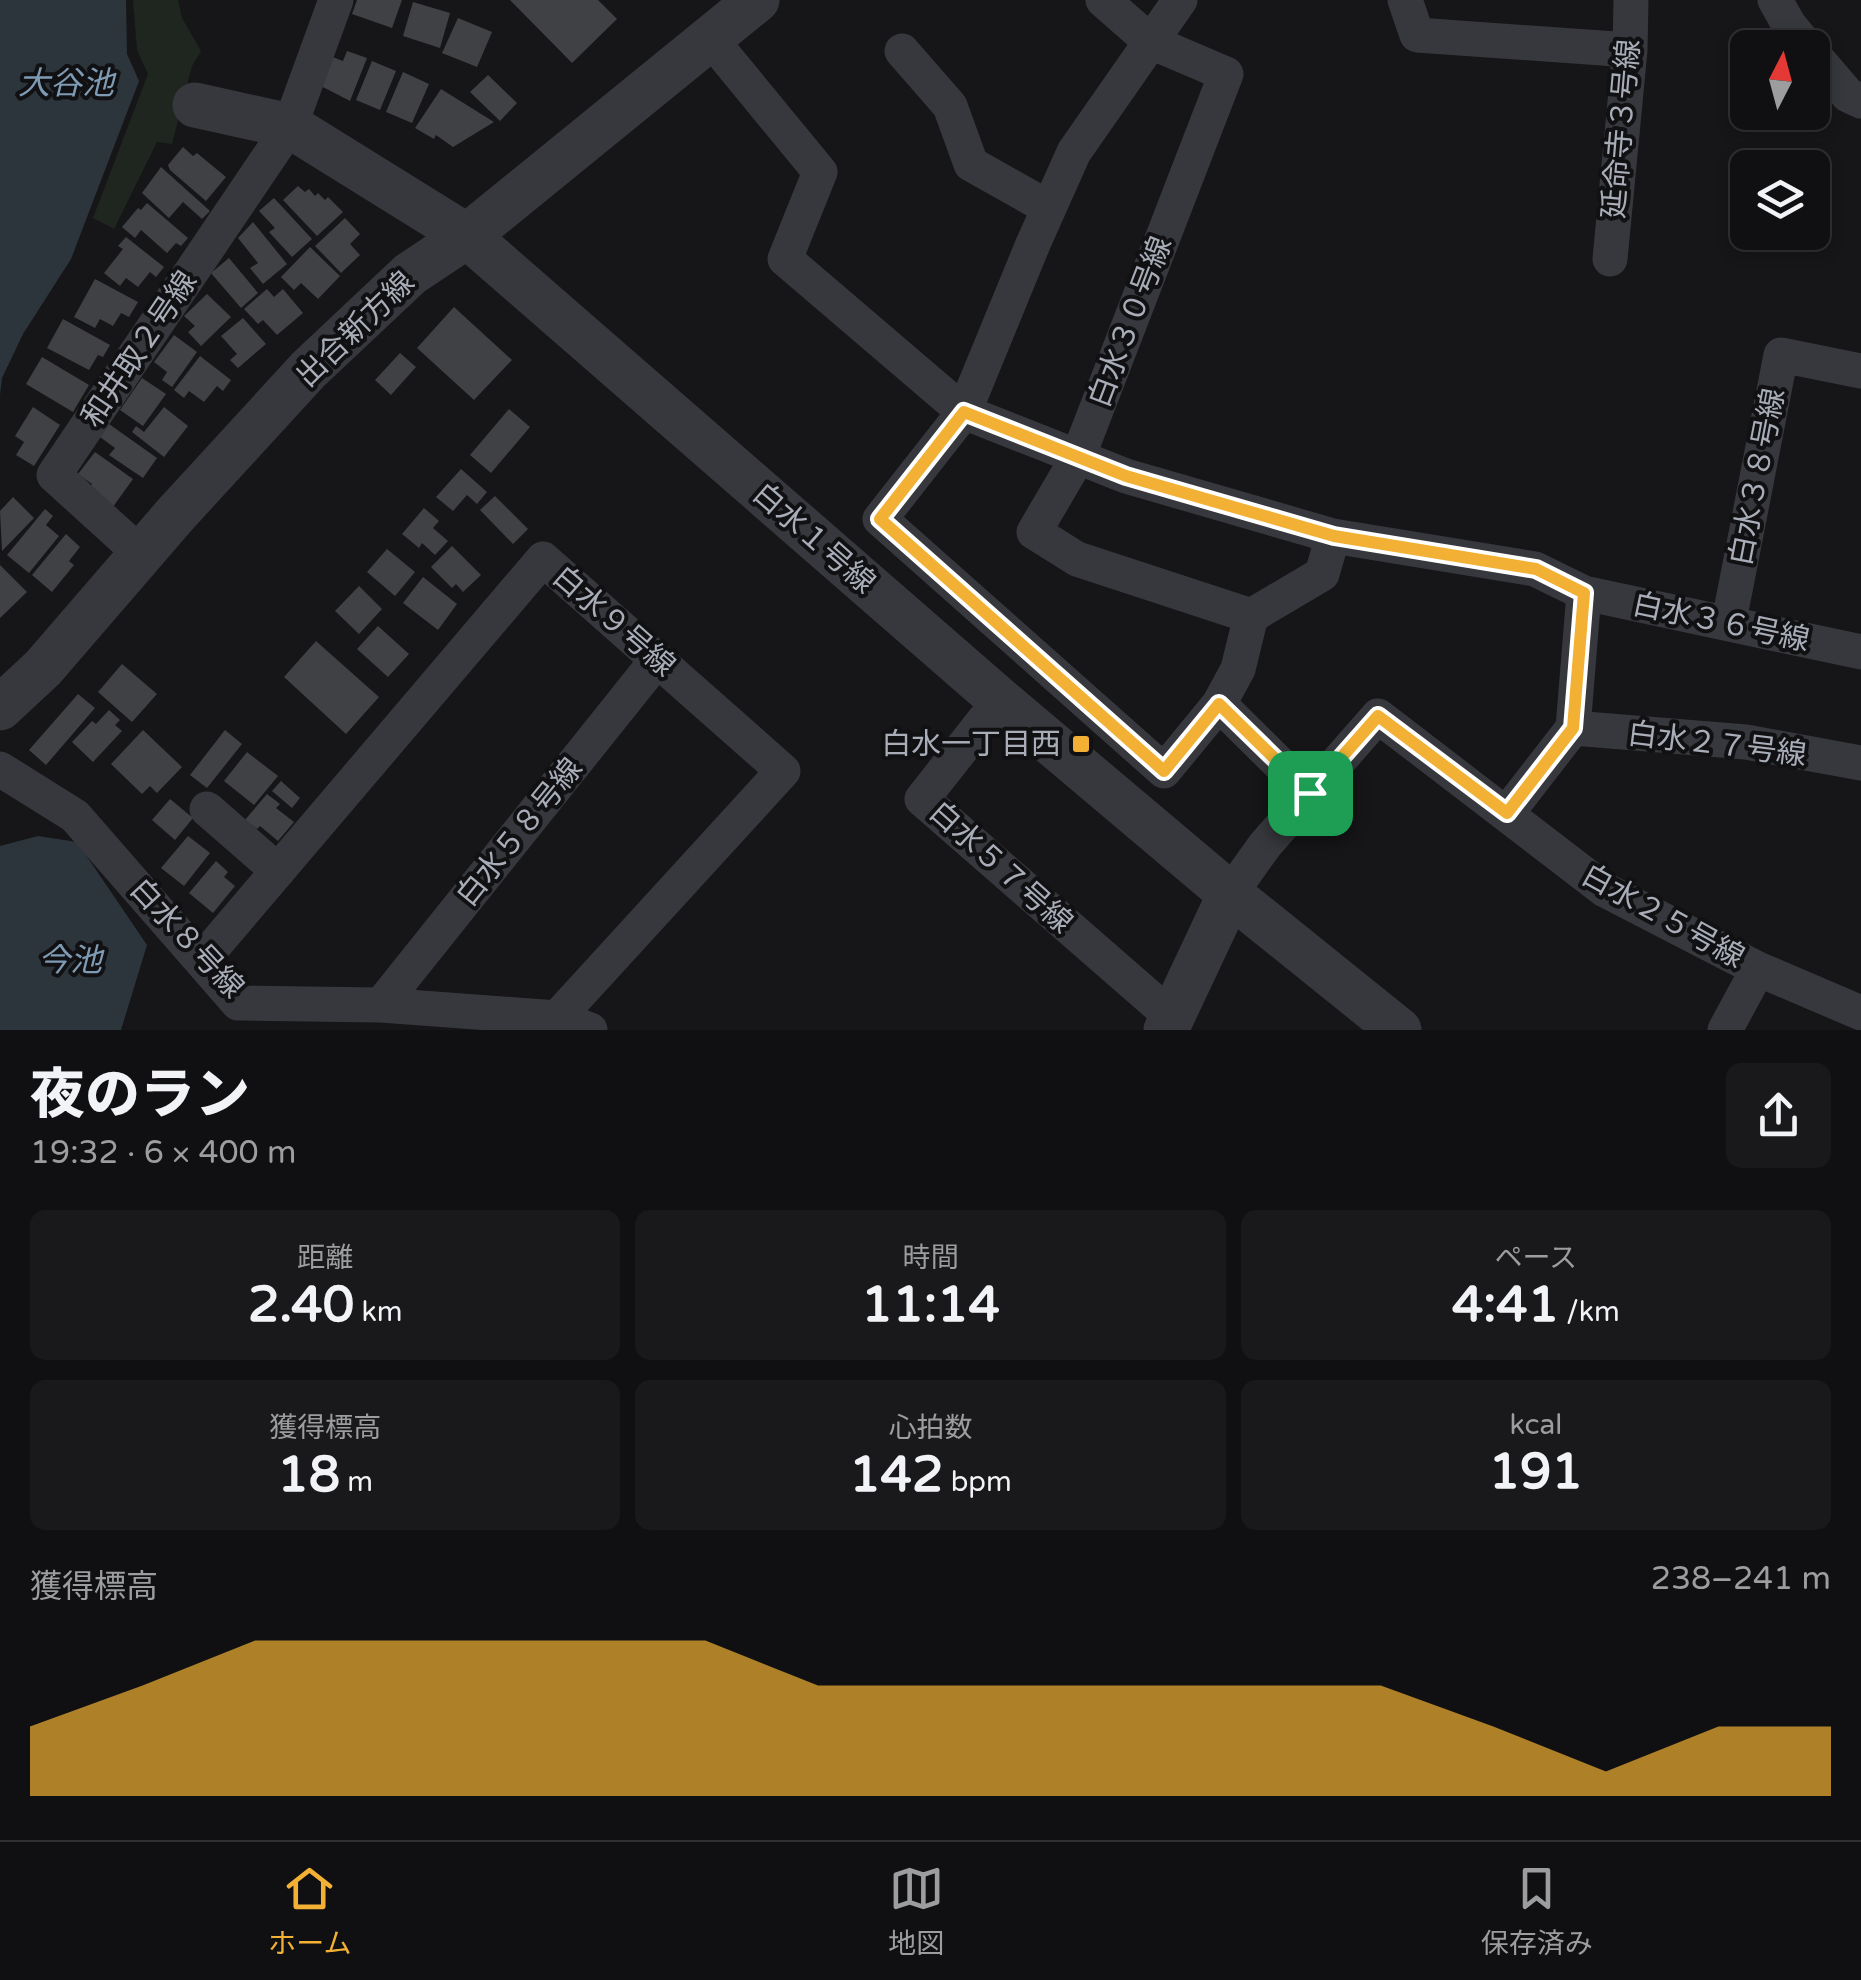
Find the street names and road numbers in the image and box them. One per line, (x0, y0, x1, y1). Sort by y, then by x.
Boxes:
street label: 延命寺３号線 (1595, 38, 1648, 220)
street label: 白水３０号線 (1081, 232, 1180, 413)
street label: 和井取２号線 (74, 264, 205, 434)
street label: 出合新方線 (289, 264, 422, 395)
street label: 白水３８号線 (1722, 385, 1793, 569)
street label: 白水１号線 (745, 475, 882, 602)
street label: 白水９号線 (545, 558, 682, 685)
street label: 白水３６号線 (1629, 586, 1813, 659)
street label: 白水２７号線 (1625, 715, 1809, 774)
street label: 白水５８号線 (448, 751, 590, 914)
street label: 白水５７号線 (921, 793, 1080, 941)
street label: 白水２５号線 (1575, 857, 1750, 976)
street label: 白水８号線 (122, 871, 251, 1006)

